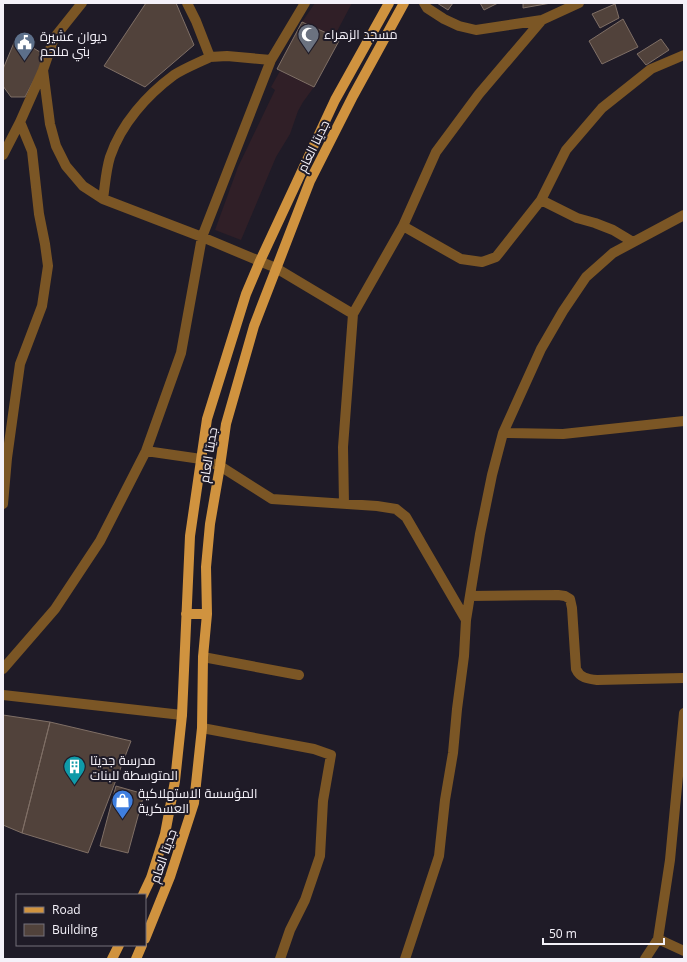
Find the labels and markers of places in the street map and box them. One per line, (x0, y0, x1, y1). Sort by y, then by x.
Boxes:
mosque icon: مسجد الزهراء (296, 21, 322, 54)
place label: مسجد الزهراء (324, 25, 398, 43)
place label: ديوان عشيرة بني ملحم (40, 27, 107, 62)
public building icon: ديوان عشيرة بني ملحم (12, 30, 38, 63)
place label: مدرسة جديتا المتوسطة للبنات (90, 751, 178, 784)
building icon: مدرسة جديتا المتوسطة للبنات (61, 754, 87, 787)
place label: المؤسسة الاستهلاكية العسكرية (138, 784, 257, 817)
shop icon: المؤسسة الاستهلاكية العسكرية (109, 787, 135, 820)

